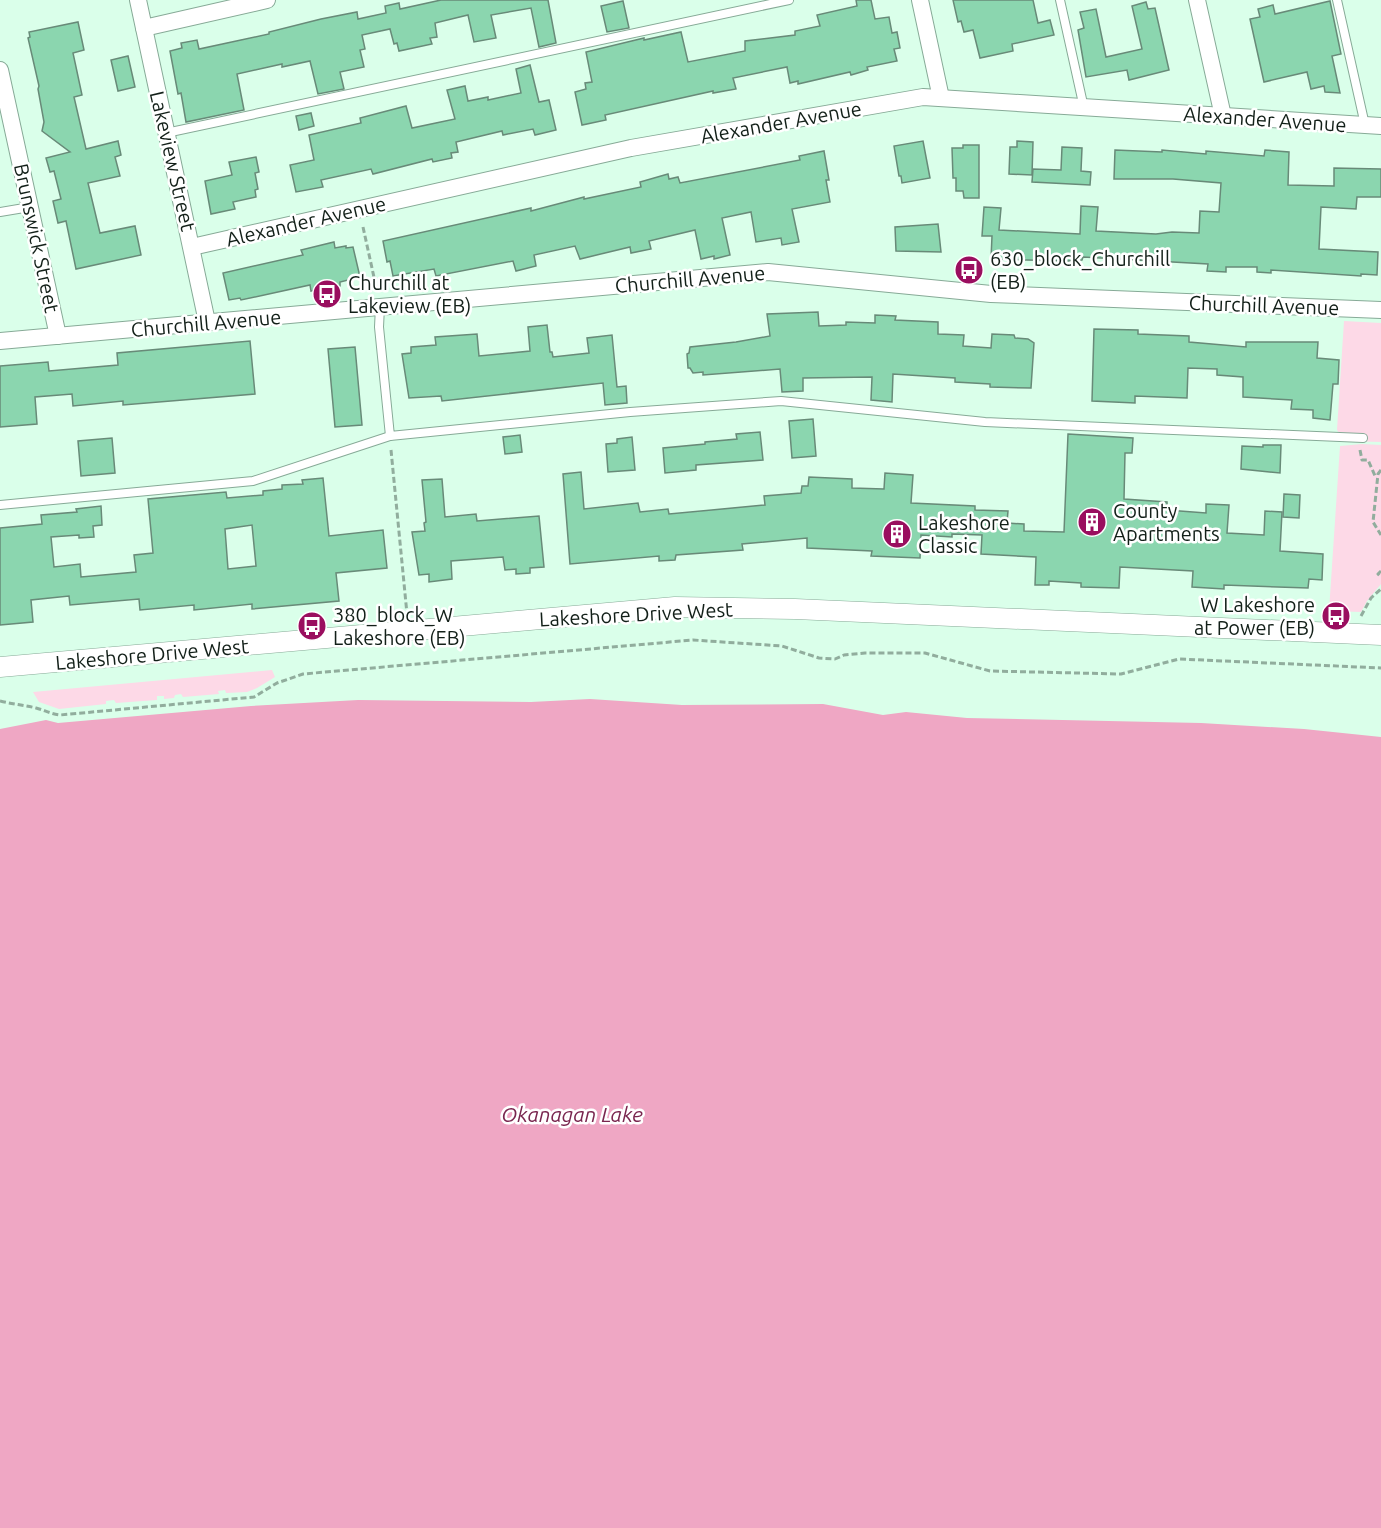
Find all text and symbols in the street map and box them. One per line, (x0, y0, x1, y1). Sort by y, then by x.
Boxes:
street label: Lakeview Street (146, 89, 200, 233)
street label: Alexander Avenue (699, 96, 863, 148)
street label: Alexander Avenue (1183, 102, 1347, 136)
street label: Brunswick Street (10, 161, 64, 315)
street label: Alexander Avenue (224, 191, 388, 251)
place label: 630_block_Churchill (EB) (990, 247, 1170, 293)
bus stop icon: 630_block_Churchill (EB) (953, 254, 985, 286)
street label: Churchill Avenue (614, 261, 766, 297)
place label: Churchill at Lakeview (EB) (348, 271, 471, 317)
bus stop icon: Churchill at Lakeview (EB) (311, 278, 343, 310)
street label: Churchill Avenue (1188, 291, 1340, 319)
street label: Churchill Avenue (130, 305, 282, 341)
place label: County Apartments (1113, 499, 1220, 545)
building icon: County Apartments (1076, 506, 1108, 538)
place label: Lakeshore Classic (918, 511, 1010, 557)
building icon: Lakeshore Classic (881, 518, 913, 550)
place label: W Lakeshore at Power (EB) (1194, 593, 1315, 639)
street label: Lakeshore Drive West (539, 597, 734, 631)
bus stop icon: W Lakeshore at Power (EB) (1320, 600, 1352, 632)
place label: 380_block_W Lakeshore (EB) (333, 603, 466, 649)
bus stop icon: 380_block_W Lakeshore (EB) (296, 610, 328, 642)
street label: Lakeshore Drive West (54, 634, 250, 674)
water label: Okanagan Lake (501, 1102, 643, 1126)

